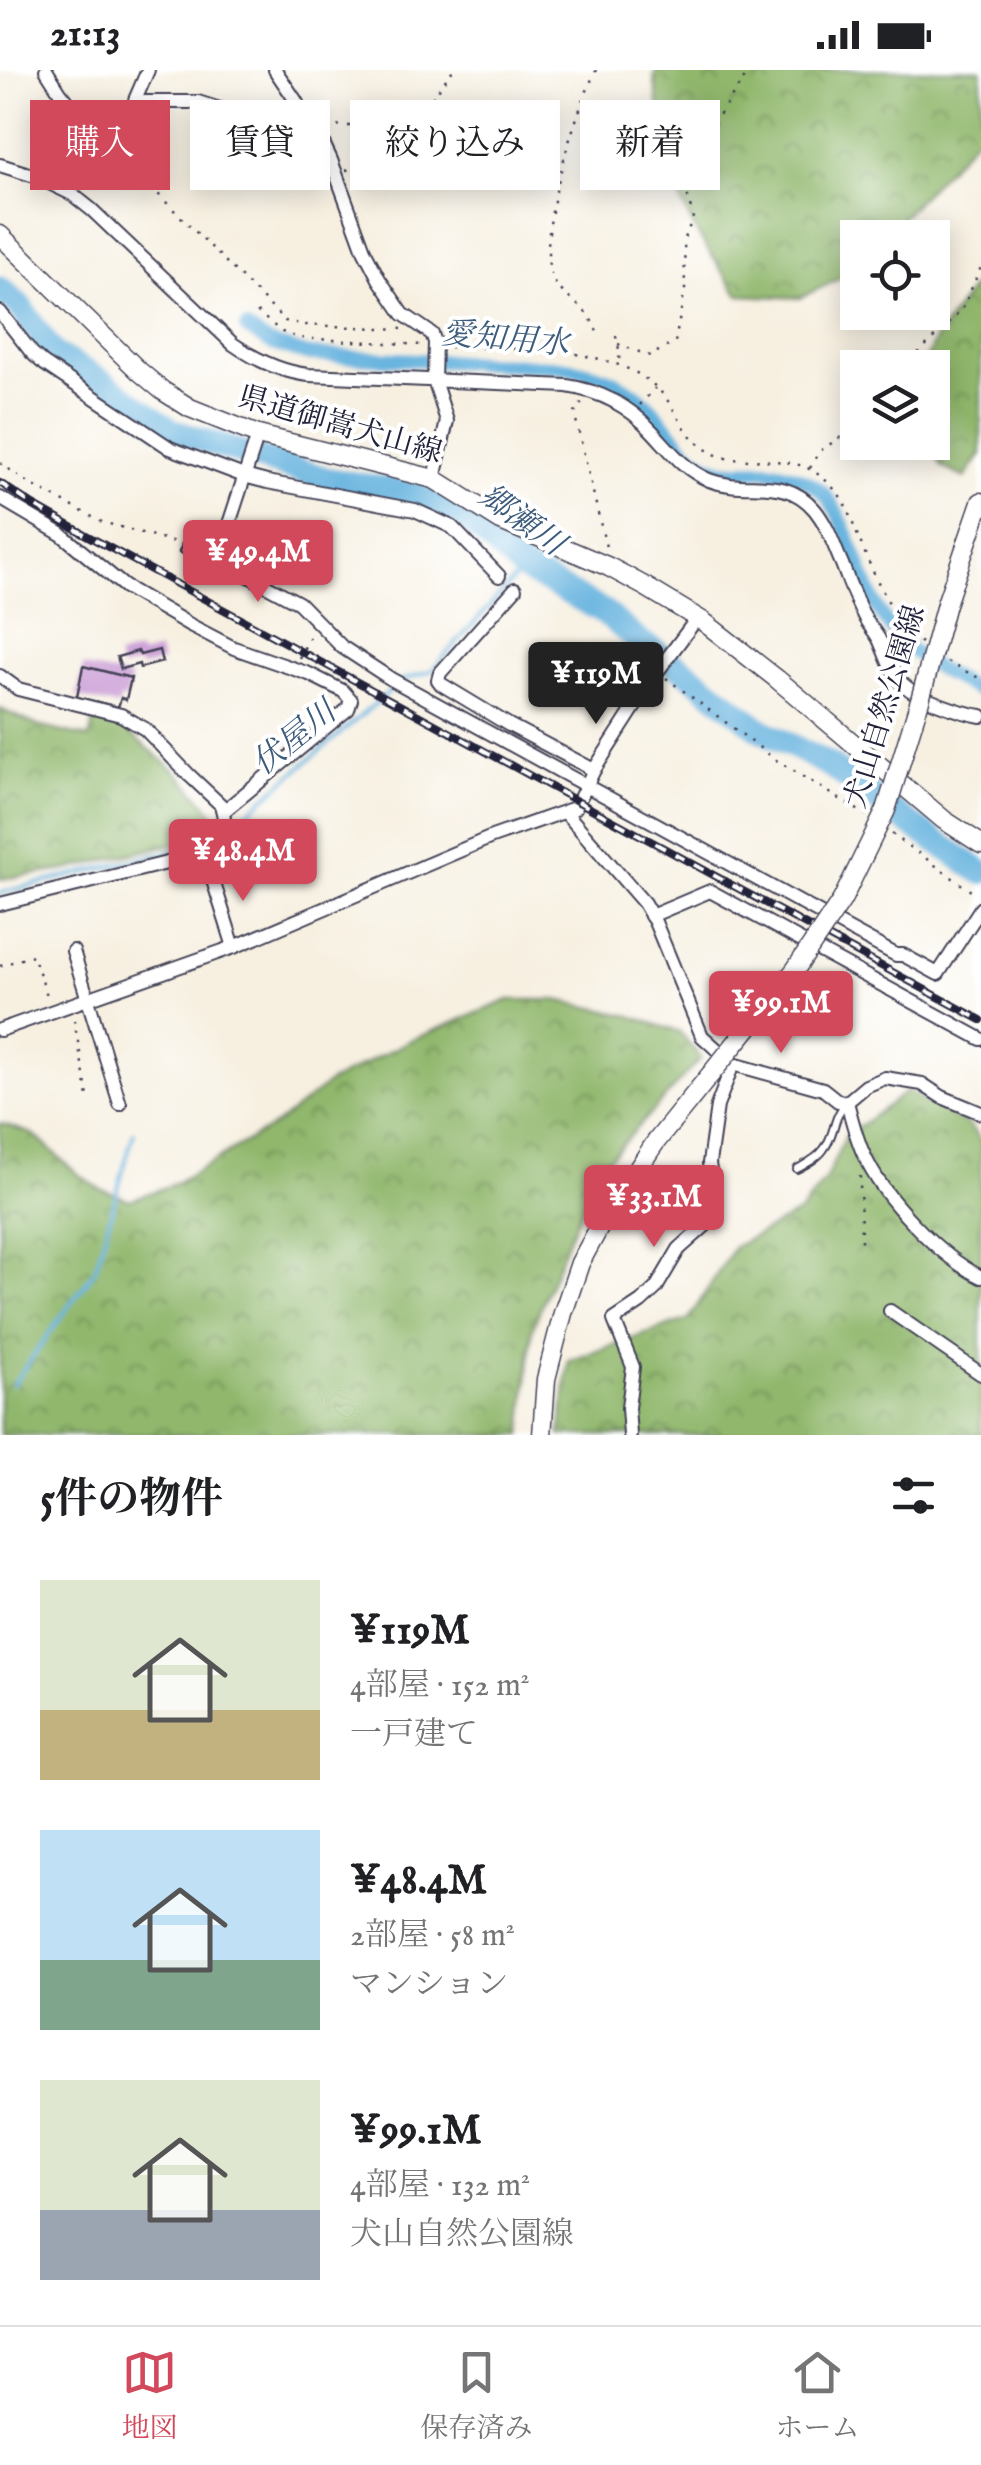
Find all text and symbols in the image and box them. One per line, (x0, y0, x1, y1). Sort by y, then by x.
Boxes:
text: 21:13 (50, 11, 120, 59)
chip: 購入 (30, 100, 170, 190)
chip: 賃貸 (190, 100, 330, 190)
chip: 絞り込み (350, 100, 560, 190)
chip: 新着 (580, 100, 720, 190)
map controls (840, 220, 950, 460)
button: locate (840, 220, 950, 330)
water label: 愛知用水 (439, 314, 574, 366)
button: layers (840, 350, 950, 460)
street label: 県道御嵩犬山線 (234, 379, 446, 473)
water label: 郷瀬川 (470, 476, 574, 568)
pin: ¥49.4M (177, 520, 339, 605)
text: ¥49.4M (205, 532, 311, 573)
street label: 犬山自然公園線 (837, 601, 935, 813)
pin: ¥119M (526, 642, 666, 727)
text: ¥119M (550, 654, 642, 695)
water label: 伏屋川 (245, 691, 348, 785)
pin: ¥48.4M (162, 819, 324, 904)
text: ¥48.4M (191, 831, 295, 872)
pin: ¥99.1M (700, 971, 862, 1056)
text: ¥99.1M (731, 983, 831, 1024)
pin: ¥33.1M (573, 1165, 735, 1250)
text: ¥33.1M (606, 1177, 702, 1218)
icon: filters (886, 1468, 941, 1523)
text: 5件の物件 (40, 1474, 223, 1527)
text: ¥119M (350, 1605, 470, 1658)
icon: home (120, 1620, 240, 1740)
text: 4部屋 · 152 m² (350, 1666, 530, 1707)
text: 一戸建て (350, 1715, 478, 1756)
text: ¥48.4M (350, 1855, 487, 1908)
icon: home (120, 1870, 240, 1990)
text: 2部屋 · 58 m² (350, 1916, 515, 1957)
text: マンション (350, 1965, 509, 2006)
text: ¥99.1M (350, 2105, 481, 2158)
icon: home (120, 2120, 240, 2240)
text: 4部屋 · 132 m² (350, 2166, 530, 2207)
text: 犬山自然公園線 (350, 2215, 574, 2256)
tab: 地図 (121, 2345, 178, 2447)
tab: 保存済み (420, 2345, 533, 2447)
tab: ホーム (775, 2345, 860, 2447)

